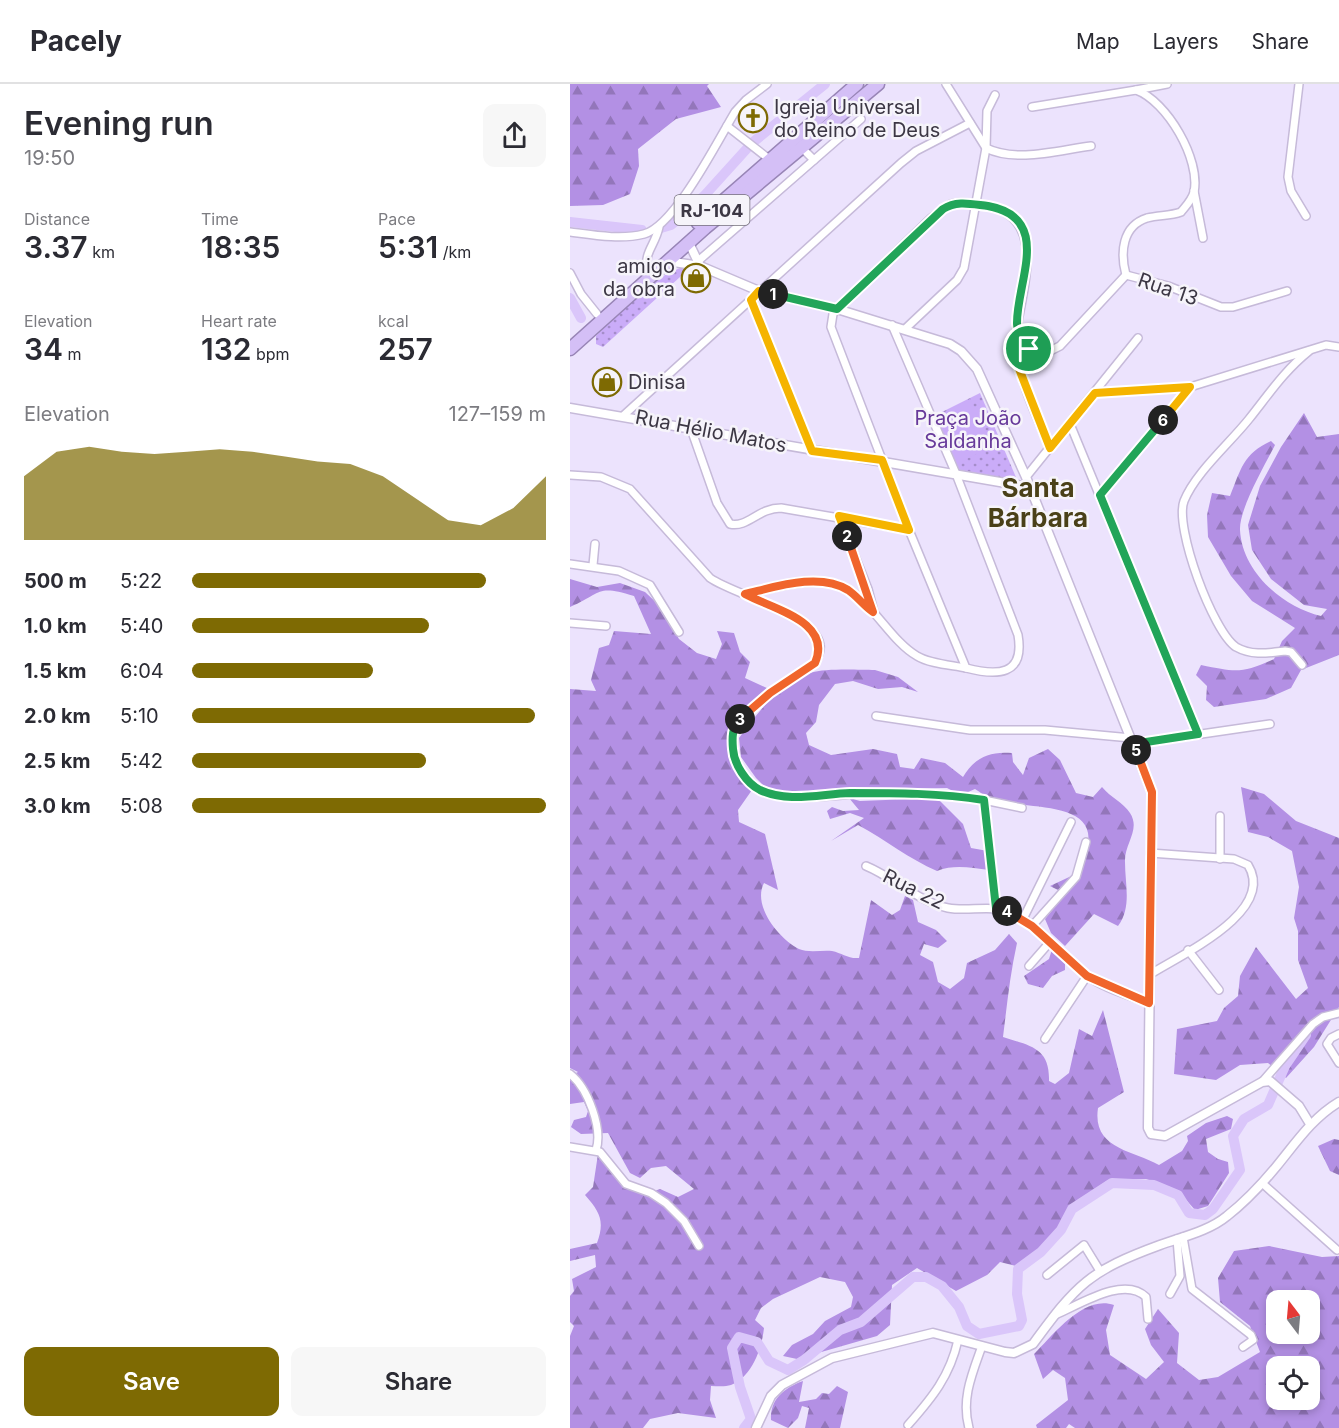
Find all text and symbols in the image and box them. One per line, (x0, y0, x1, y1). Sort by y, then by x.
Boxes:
text: Pacely (30, 24, 122, 58)
text: Map (1076, 29, 1120, 54)
text: Layers (1153, 29, 1219, 54)
text: Share (1252, 29, 1309, 54)
place label: Igreja Universal do Reino de Deus (774, 95, 940, 142)
church icon: Igreja Universal do Reino de Deus (737, 102, 769, 134)
text: Evening run (24, 103, 214, 143)
button: share (483, 104, 546, 167)
text: 19:50 (24, 146, 75, 170)
road number: RJ-104 (674, 195, 750, 225)
text: Distance (24, 209, 90, 229)
text: Time (201, 209, 239, 229)
text: Pace (378, 209, 416, 229)
text: 3.37 (24, 229, 88, 265)
text: 18:35 (201, 229, 280, 265)
text: 5:31 (378, 229, 438, 265)
text: km (88, 242, 115, 262)
text: /km (438, 242, 471, 262)
place label: amigo da obra (603, 254, 675, 301)
shop icon: amigo da obra (680, 262, 712, 294)
street label: Rua 13 (1135, 268, 1201, 310)
pin: 1 (758, 279, 788, 309)
text: 1 (770, 284, 776, 304)
text: Elevation (24, 311, 93, 331)
text: Heart rate (201, 311, 277, 331)
text: kcal (378, 311, 409, 331)
pin (1003, 323, 1054, 374)
text: 34 (24, 331, 63, 367)
text: 132 (201, 331, 251, 367)
text: 257 (378, 331, 433, 367)
icon: arrive (1012, 332, 1045, 365)
text: m (63, 344, 82, 364)
text: bpm (251, 344, 290, 364)
shop icon: Dinisa (591, 366, 623, 398)
place label: Dinisa (628, 370, 686, 394)
text: Elevation (24, 402, 110, 426)
text: 127–159 m (449, 402, 546, 426)
street label: Rua Hélio Matos (633, 405, 789, 457)
pin: 6 (1148, 405, 1178, 435)
park label: Praça João Saldanha (915, 406, 1021, 453)
text: 6 (1158, 410, 1168, 430)
district label: Santa Bárbara (988, 472, 1088, 533)
pin: 2 (832, 521, 862, 551)
text: 2 (842, 526, 852, 546)
text: 500 m (24, 569, 87, 593)
text: 5:22 (120, 569, 162, 593)
text: 1.0 km (24, 614, 87, 638)
text: 5:40 (120, 614, 163, 638)
text: 1.5 km (24, 659, 87, 683)
text: 6:04 (120, 659, 164, 683)
text: 2.0 km (24, 704, 91, 728)
text: 5:10 (120, 704, 159, 728)
pin: 3 (725, 704, 755, 734)
text: 3 (735, 709, 745, 729)
pin: 5 (1121, 735, 1151, 765)
text: 5 (1131, 740, 1141, 760)
text: 2.5 km (24, 749, 91, 773)
text: 5:42 (120, 749, 163, 773)
text: 3.0 km (24, 794, 91, 818)
text: 5:08 (120, 794, 163, 818)
street label: Rua 22 (879, 864, 949, 914)
pin: 4 (992, 896, 1022, 926)
text: 4 (1002, 901, 1012, 921)
north arrow (1266, 1290, 1320, 1344)
map controls (1266, 1290, 1320, 1410)
button: Save (24, 1347, 279, 1416)
button: Share (291, 1347, 546, 1416)
button: locate (1266, 1356, 1320, 1410)

